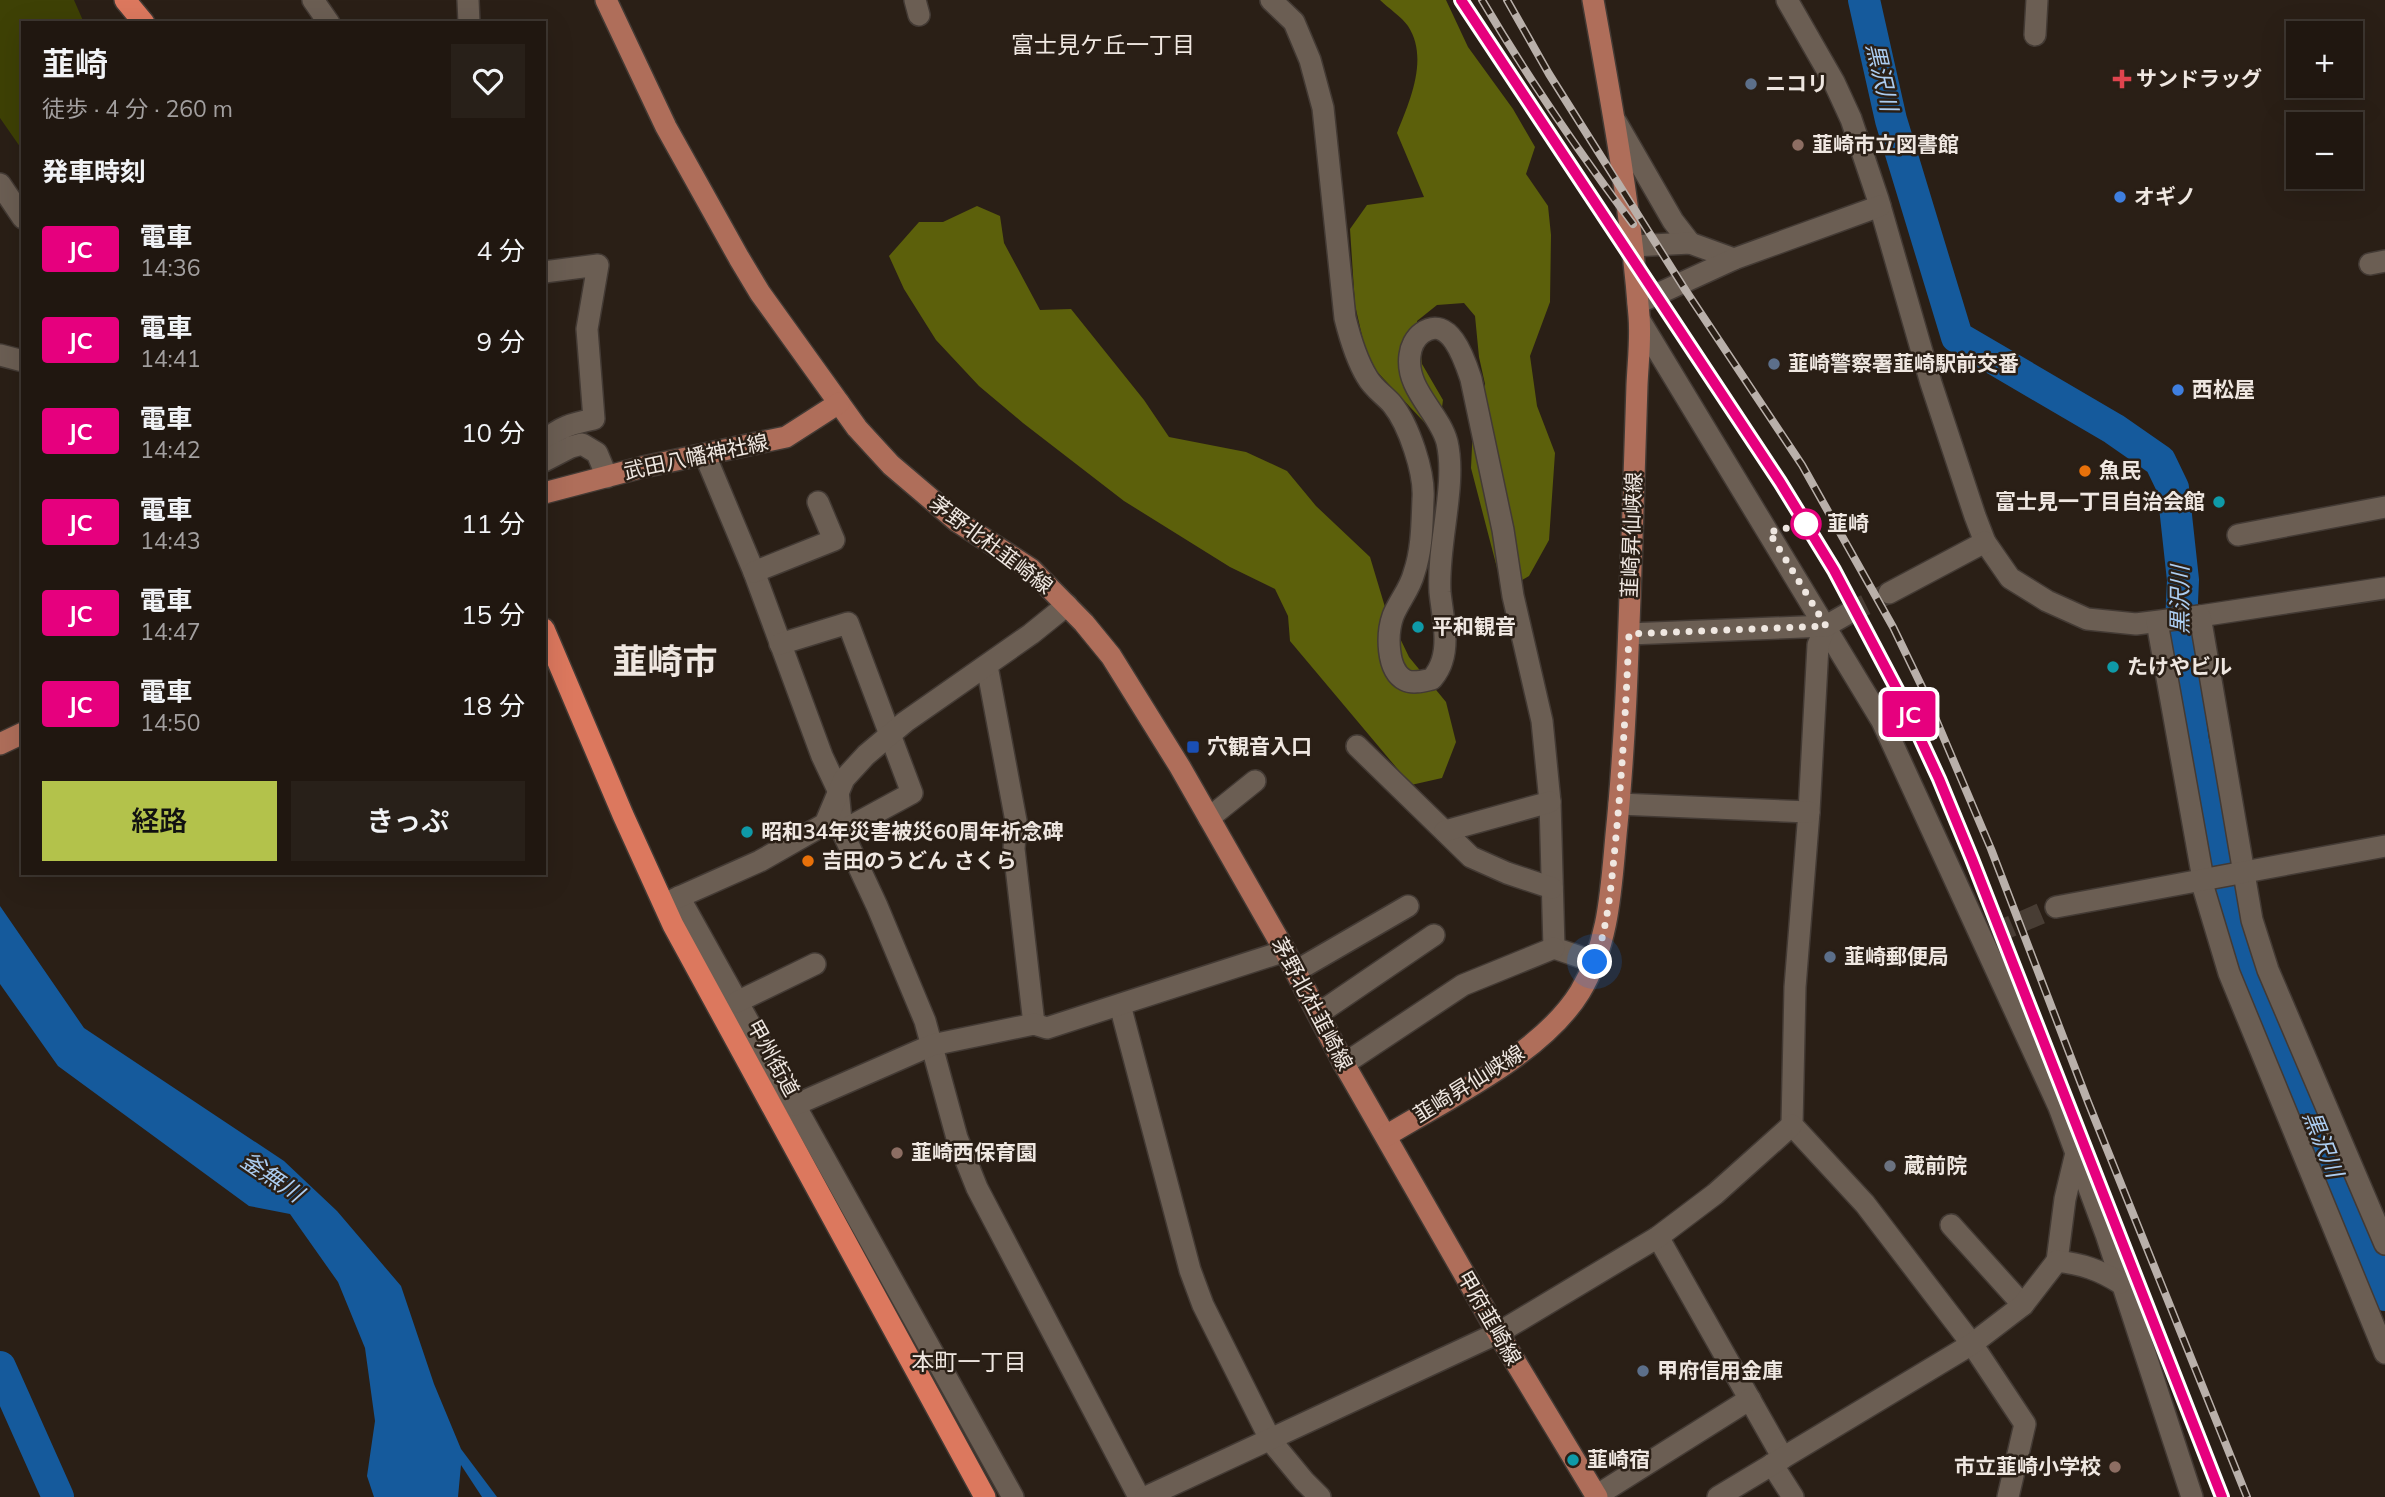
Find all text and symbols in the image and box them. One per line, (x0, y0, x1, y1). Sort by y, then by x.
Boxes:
map controls (2286, 21, 2363, 189)
button: + (2286, 21, 2363, 98)
district label: 富士見ケ丘一丁目 (1011, 30, 1195, 59)
water label: 黒沢川 (1861, 40, 1905, 117)
text: 韮崎 (42, 43, 108, 84)
button: heart (451, 44, 525, 118)
place label: サンドラッグ (2136, 65, 2262, 91)
place label: ニコリ (1765, 70, 1828, 96)
marker: サンドラッグ (2114, 71, 2130, 87)
marker: ニコリ (1743, 76, 1759, 92)
text: 徒歩 · 4 分 · 260 m (42, 94, 233, 123)
button: − (2286, 112, 2363, 189)
place label: 韮崎市立図書館 (1812, 131, 1959, 157)
marker: 韮崎市立図書館 (1790, 137, 1806, 153)
text: 発車時刻 (42, 155, 146, 188)
place label: オギノ (2134, 183, 2196, 209)
marker: オギノ (2112, 189, 2128, 205)
text: 電車 (140, 220, 192, 253)
text: JC (68, 234, 93, 264)
text: 4 分 (477, 234, 525, 267)
text: 14:36 (140, 253, 200, 282)
text: 電車 (140, 311, 192, 344)
text: JC (68, 325, 93, 355)
text: 9 分 (477, 325, 525, 358)
text: 14:41 (140, 344, 200, 373)
place label: 韮崎警察署韮崎駅前交番 (1788, 350, 2019, 376)
marker: 韮崎警察署韮崎駅前交番 (1766, 356, 1782, 372)
place label: 西松屋 (2192, 376, 2255, 402)
marker: 西松屋 (2170, 382, 2186, 398)
text: 電車 (140, 402, 192, 435)
text: JC (68, 416, 93, 446)
text: 10 分 (461, 416, 525, 449)
street label: 武田八幡神社線 (621, 428, 770, 484)
text: 14:42 (140, 435, 200, 464)
place label: 魚民 (2099, 457, 2141, 483)
marker: 魚民 (2077, 463, 2093, 479)
street label: 韮崎昇仙峡線 (1616, 472, 1646, 598)
place label: 富士見一丁目自治会館 (1995, 488, 2205, 514)
street label: 茅野北杜韮崎線 (925, 490, 1058, 599)
text: 電車 (140, 493, 192, 526)
marker: 富士見一丁目自治会館 (2211, 494, 2227, 510)
text: JC (68, 507, 93, 537)
text: 11 分 (461, 507, 525, 540)
marker: 韮崎 (1791, 509, 1821, 539)
place label: 韮崎 (1827, 510, 1869, 536)
text: 14:43 (140, 526, 200, 555)
water label: 黒沢川 (2165, 563, 2194, 635)
text: 電車 (140, 584, 192, 617)
text: JC (68, 598, 93, 628)
text: 15 分 (461, 598, 525, 631)
place label: 平和観音 (1432, 613, 1516, 639)
text: 14:47 (140, 617, 200, 646)
marker: 平和観音 (1410, 619, 1426, 635)
district label: 韮崎市 (612, 639, 718, 683)
place label: たけやビル (2127, 653, 2232, 679)
marker: たけやビル (2105, 659, 2121, 675)
text: 電車 (140, 675, 192, 708)
text: JC (68, 689, 93, 719)
text: 18 分 (461, 689, 525, 722)
line badge: JC (1878, 691, 1940, 737)
text: JC (1896, 699, 1922, 729)
text: 14:50 (140, 708, 200, 737)
place label: 穴観音入口 (1207, 733, 1312, 759)
marker: 穴観音入口 (1185, 739, 1201, 755)
button: 経路 (42, 781, 277, 861)
button: きっぷ (291, 781, 525, 861)
place label: 昭和34年災害被災60周年祈念碑 (761, 818, 1063, 844)
marker: 昭和34年災害被災60周年祈念碑 (739, 824, 755, 840)
place label: 吉田のうどん さくら (822, 847, 1017, 873)
marker: 吉田のうどん さくら (800, 853, 816, 869)
street label: 茅野北杜韮崎線 (1267, 933, 1359, 1075)
place label: 韮崎郵便局 (1844, 943, 1949, 969)
your location (1577, 944, 1612, 979)
marker: 韮崎郵便局 (1822, 949, 1838, 965)
street label: 甲州街道 (742, 1014, 806, 1101)
street label: 韮崎昇仙峡線 (1408, 1039, 1529, 1128)
water label: 黒沢川 (2297, 1106, 2351, 1184)
place label: 韮崎西保育園 (911, 1139, 1037, 1165)
water label: 釜無川 (236, 1145, 311, 1210)
marker: 韮崎西保育園 (889, 1145, 905, 1161)
place label: 蔵前院 (1904, 1152, 1967, 1178)
marker: 蔵前院 (1882, 1158, 1898, 1174)
street label: 甲府韮崎線 (1452, 1266, 1527, 1369)
district label: 本町一丁目 (912, 1347, 1027, 1376)
place label: 甲府信用金庫 (1657, 1357, 1783, 1383)
marker: 甲府信用金庫 (1635, 1363, 1651, 1379)
place label: 韮崎宿 (1587, 1446, 1650, 1472)
marker: 韮崎宿 (1565, 1452, 1581, 1468)
place label: 市立韮崎小学校 (1954, 1453, 2101, 1479)
marker: 市立韮崎小学校 (2107, 1459, 2123, 1475)

